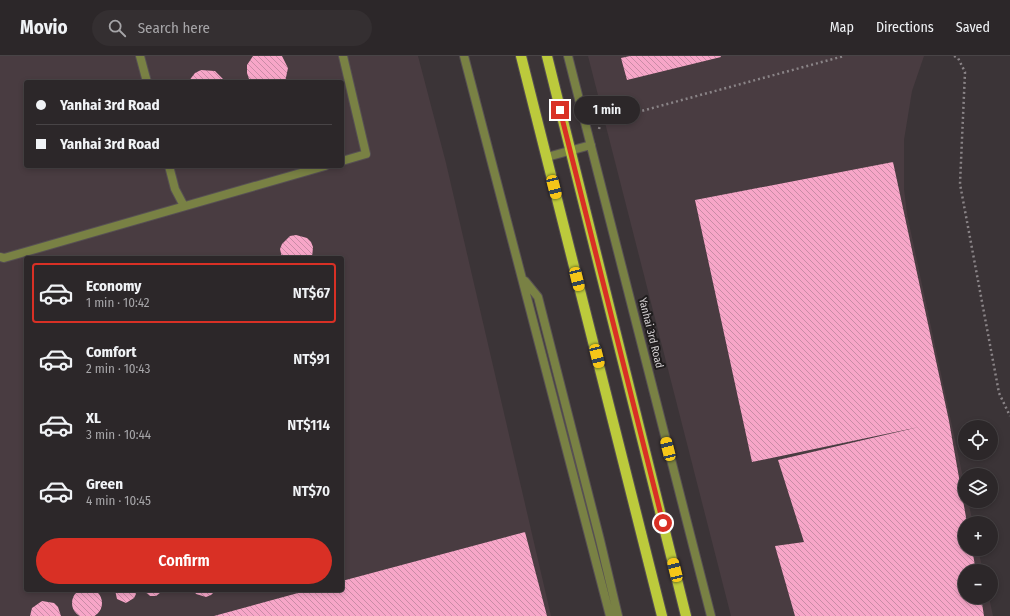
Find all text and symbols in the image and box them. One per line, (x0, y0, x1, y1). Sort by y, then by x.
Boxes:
search box (92, 10, 372, 46)
text: Movio (20, 16, 68, 39)
icon: search (106, 17, 128, 39)
text: Search here (138, 19, 210, 37)
text: Map (830, 19, 854, 36)
text: Directions (876, 19, 934, 36)
text: Saved (956, 19, 990, 36)
text: Yanhai 3rd Road (60, 96, 160, 114)
callout: 1 min (574, 96, 640, 124)
route end (551, 101, 569, 119)
text: 1 min (593, 102, 621, 117)
text: Yanhai 3rd Road (60, 135, 160, 153)
car (545, 174, 563, 200)
car (568, 266, 586, 292)
icon: car (38, 275, 74, 311)
text: Economy (86, 277, 141, 295)
text: NT$67 (293, 284, 330, 302)
text: 1 min · 10:42 (86, 295, 150, 310)
street label: Yanhai 3rd Road (636, 296, 666, 370)
icon: car (38, 341, 74, 377)
text: Comfort (86, 343, 137, 361)
car (588, 343, 606, 369)
text: NT$91 (293, 350, 330, 368)
text: 2 min · 10:43 (86, 361, 150, 376)
icon: car (38, 407, 74, 443)
text: XL (86, 409, 101, 427)
text: NT$114 (287, 416, 330, 434)
map controls (958, 420, 998, 604)
button: locate (958, 420, 998, 460)
text: 3 min · 10:44 (86, 427, 151, 442)
car (659, 436, 677, 462)
button: layers (958, 468, 998, 508)
icon: car (38, 473, 74, 509)
text: Green (86, 475, 123, 493)
text: NT$70 (293, 482, 330, 500)
text: 4 min · 10:45 (86, 493, 151, 508)
route start (654, 514, 672, 532)
button: + (958, 516, 998, 556)
button: Confirm (36, 538, 332, 584)
car (666, 557, 684, 583)
button: − (958, 564, 998, 604)

